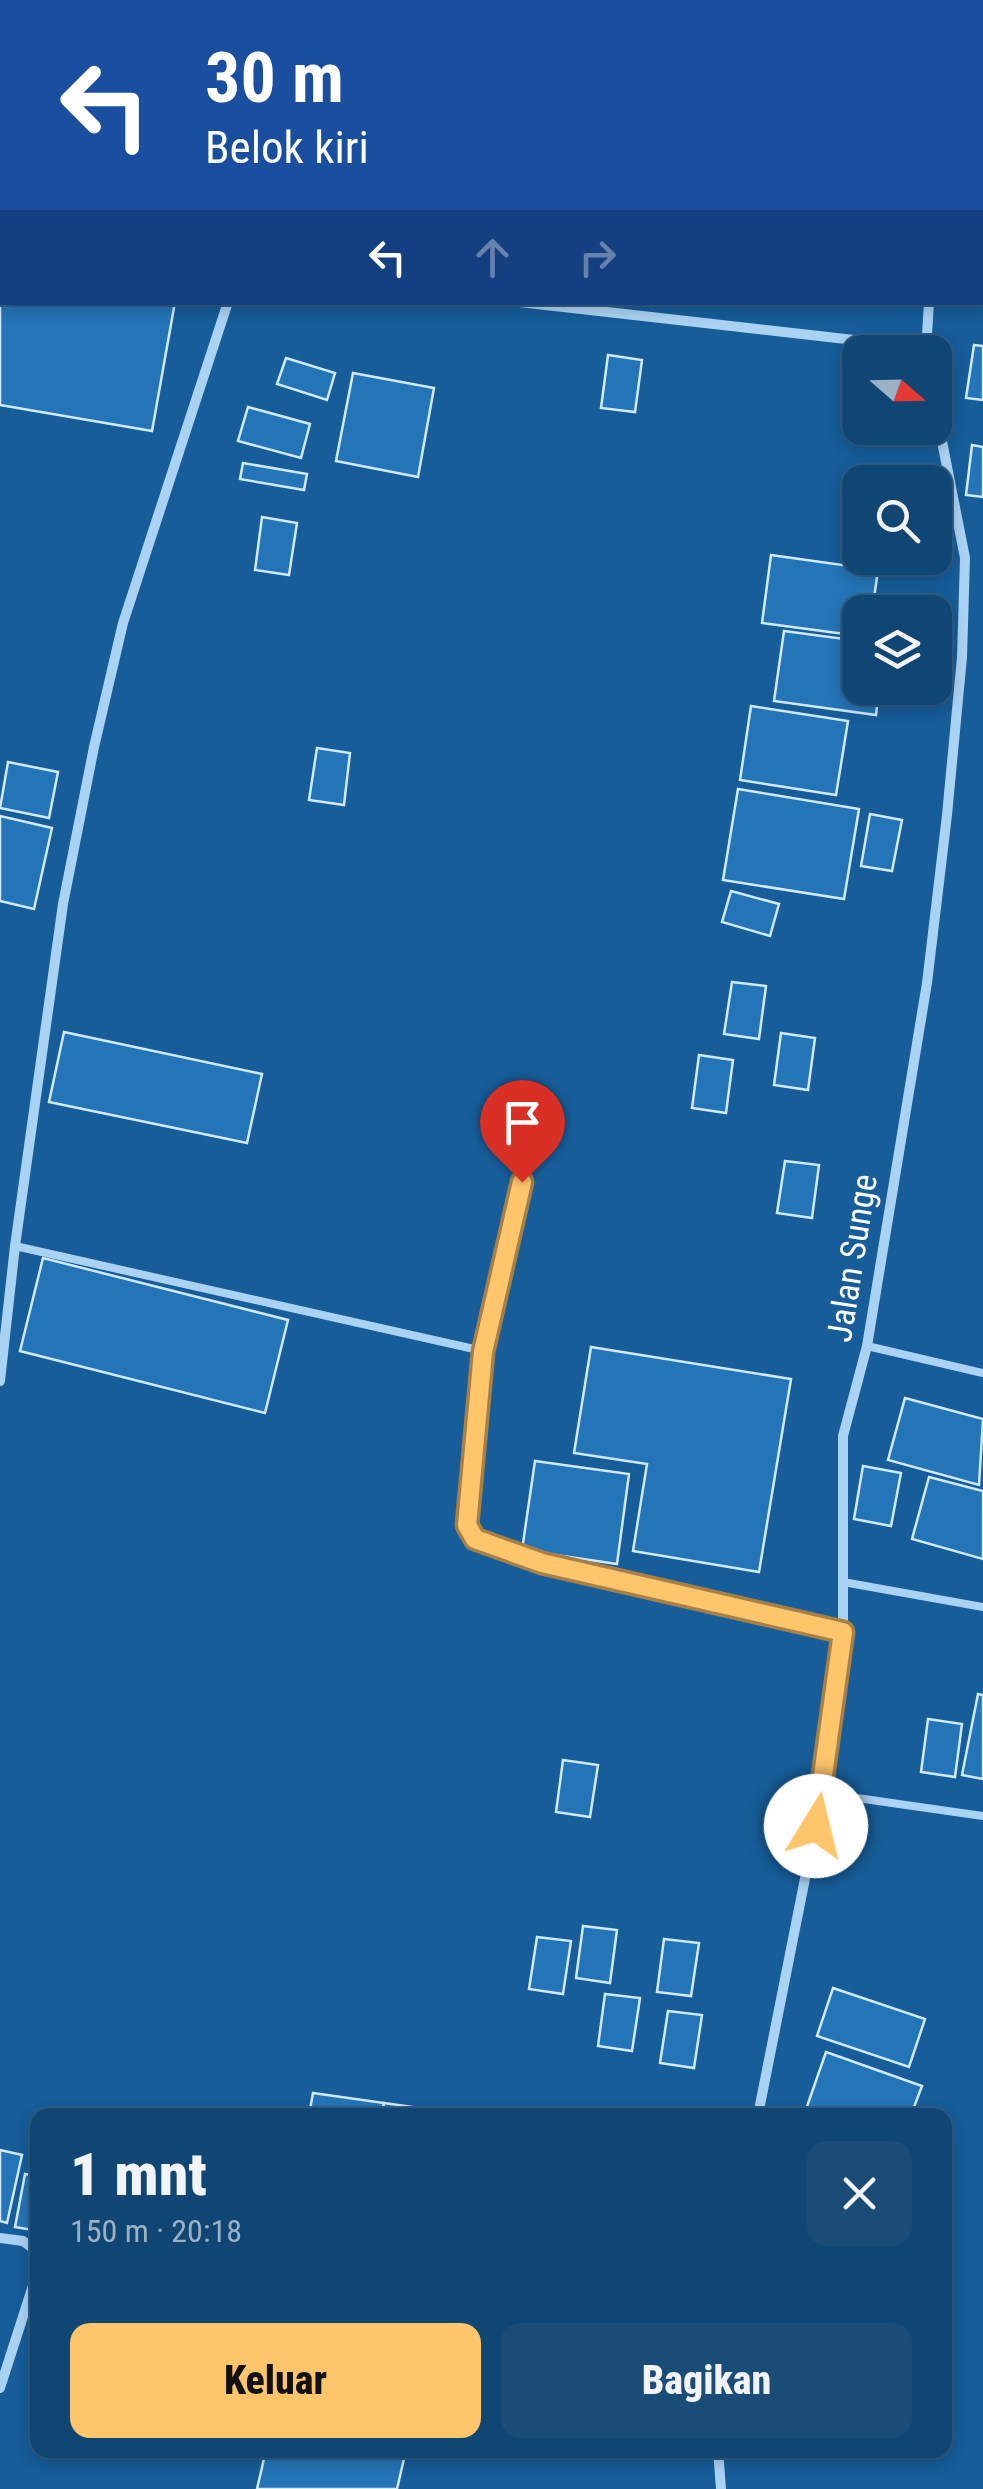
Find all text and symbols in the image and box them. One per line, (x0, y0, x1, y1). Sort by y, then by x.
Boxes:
text: 30 m (205, 37, 344, 119)
icon: left (40, 40, 170, 170)
text: Belok kiri (205, 121, 369, 174)
icon: left (360, 230, 415, 285)
icon: ahead (465, 230, 520, 285)
icon: right (570, 230, 625, 285)
north arrow (842, 335, 952, 445)
map controls (842, 335, 952, 705)
button: search (842, 465, 952, 575)
button: layers (842, 595, 952, 705)
pin (480, 1080, 565, 1183)
icon: arrive (495, 1095, 550, 1150)
street label: Jalan Sunge (819, 1171, 886, 1345)
position arrow (764, 1774, 868, 1878)
text: 1 mnt (70, 2139, 207, 2210)
button: close (807, 2141, 912, 2246)
text: 150 m · 20:18 (70, 2212, 242, 2250)
button: Keluar (70, 2323, 481, 2438)
button: Bagikan (501, 2323, 912, 2438)

